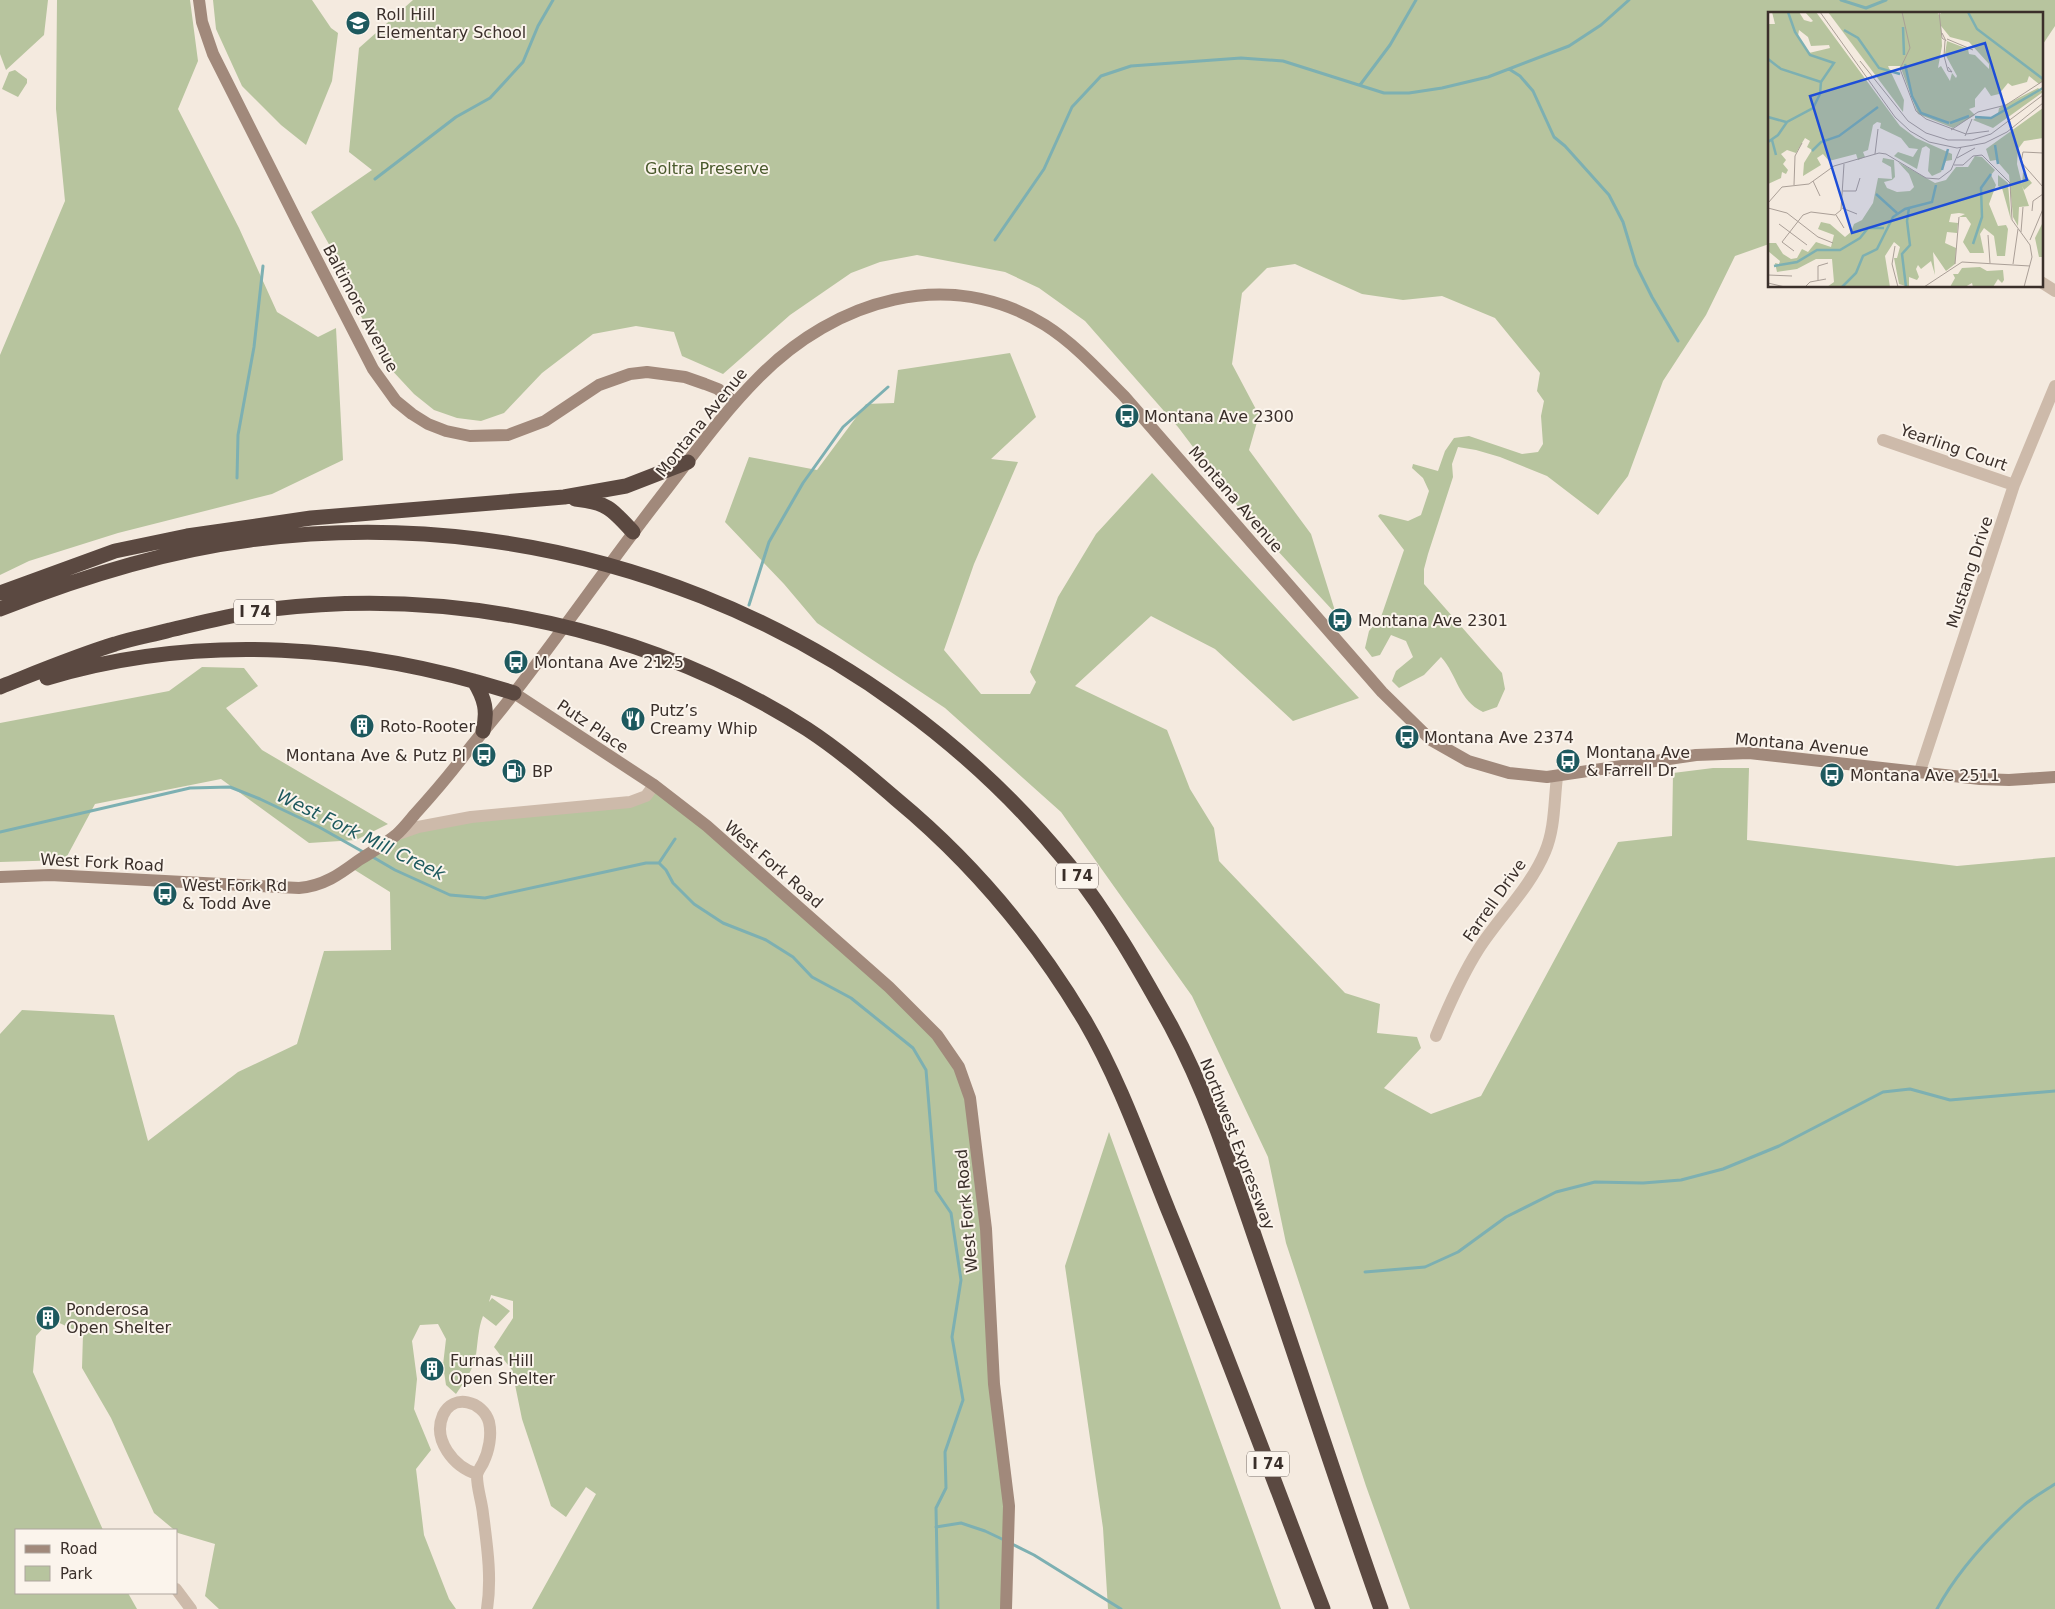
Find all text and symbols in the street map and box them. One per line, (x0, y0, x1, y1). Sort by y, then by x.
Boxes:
place label: Roll Hill Elementary School (376, 5, 526, 42)
school or university icon: Roll Hill Elementary School (345, 10, 371, 36)
inset map (1768, 12, 2042, 288)
park label: Goltra Preserve (645, 159, 769, 178)
street label: Baltimore Avenue (319, 241, 402, 375)
street label: Montana Avenue (652, 364, 751, 480)
bus stop icon: Montana Ave 2300 (1114, 403, 1140, 429)
place label: Montana Ave 2300 (1144, 407, 1294, 426)
street label: Yearling Court (1897, 420, 2010, 475)
street label: Montana Avenue (1184, 442, 1287, 556)
street label: Mustang Drive (1942, 514, 1996, 630)
road number: I 74 (234, 600, 276, 624)
bus stop icon: Montana Ave 2301 (1327, 607, 1353, 633)
place label: Montana Ave 2301 (1358, 611, 1508, 630)
bus stop icon: Montana Ave 2125 (503, 649, 529, 675)
place label: Montana Ave 2125 (534, 653, 684, 672)
street label: Putz Place (553, 696, 632, 757)
place label: Putz’s Creamy Whip (650, 701, 758, 738)
restaurant icon: Putz’s Creamy Whip (620, 706, 646, 732)
building icon: Roto-Rooter (349, 713, 375, 739)
place label: Roto-Rooter (380, 717, 475, 736)
bus stop icon: Montana Ave 2374 (1394, 724, 1420, 750)
place label: Montana Ave 2374 (1424, 728, 1574, 747)
street label: Montana Avenue (1734, 729, 1870, 760)
bus stop icon: Montana Ave & Putz Pl (471, 742, 497, 768)
place label: Montana Ave & Farrell Dr (1586, 743, 1690, 780)
place label: Montana Ave & Putz Pl (286, 746, 466, 765)
bus stop icon: Montana Ave & Farrell Dr (1555, 748, 1581, 774)
fuel station icon: BP (501, 758, 527, 784)
place label: BP (532, 762, 553, 781)
bus stop icon: Montana Ave 2511 (1819, 762, 1845, 788)
place label: Montana Ave 2511 (1850, 766, 2000, 785)
water label: West Fork Mill Creek (274, 785, 450, 885)
street label: West Fork Road (721, 817, 827, 912)
street label: West Fork Road (40, 850, 164, 875)
street label: Farrell Drive (1459, 855, 1530, 945)
road number: I 74 (1056, 864, 1098, 888)
place label: West Fork Rd & Todd Ave (182, 876, 287, 913)
bus stop icon: West Fork Rd & Todd Ave (152, 881, 178, 907)
street label: Northwest Expressway (1196, 1056, 1279, 1233)
street label: West Fork Road (952, 1148, 981, 1274)
place label: Ponderosa Open Shelter (66, 1300, 172, 1337)
building icon: Ponderosa Open Shelter (35, 1305, 61, 1331)
place label: Furnas Hill Open Shelter (450, 1351, 556, 1388)
building icon: Furnas Hill Open Shelter (419, 1356, 445, 1382)
road number: I 74 (1247, 1452, 1289, 1476)
legend (15, 1529, 178, 1594)
text: Road (60, 1540, 98, 1558)
text: Park (60, 1565, 93, 1583)

